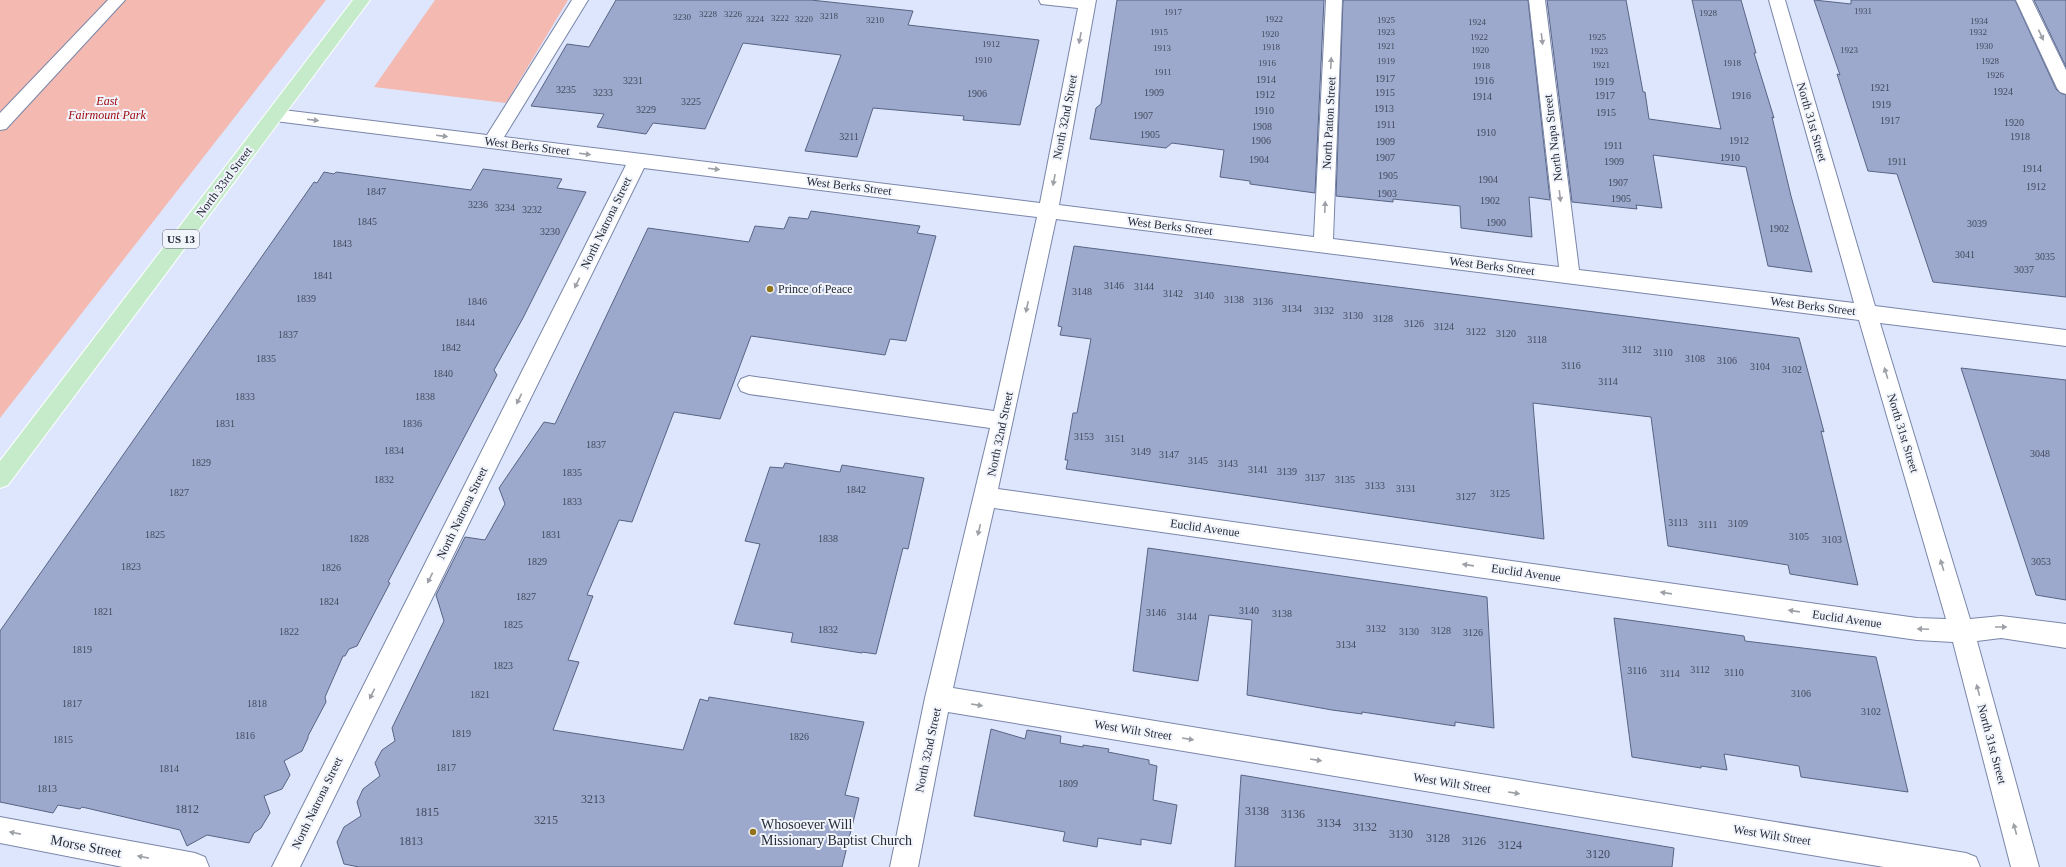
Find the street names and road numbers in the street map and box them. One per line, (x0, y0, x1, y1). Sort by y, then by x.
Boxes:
street label: North 32nd Street (1050, 73, 1080, 161)
street label: North Patton Street (1320, 76, 1338, 170)
street label: North 31st Street (1794, 81, 1830, 164)
street label: North Napa Street (1541, 93, 1565, 182)
street label: West Berks Street (484, 134, 571, 158)
street label: North 33rd Street (193, 144, 255, 220)
street label: North Natrona Street (578, 174, 635, 271)
street label: West Berks Street (806, 174, 893, 198)
street label: West Berks Street (1127, 214, 1214, 238)
road number: US 13 (163, 230, 199, 248)
street label: West Berks Street (1449, 254, 1536, 278)
street label: West Berks Street (1770, 294, 1857, 318)
street label: North 32nd Street (984, 390, 1016, 478)
street label: North 31st Street (1884, 392, 1922, 475)
street label: North Natrona Street (434, 464, 491, 561)
street label: Euclid Avenue (1169, 516, 1241, 540)
street label: Euclid Avenue (1490, 561, 1562, 585)
street label: Euclid Avenue (1811, 607, 1883, 631)
street label: North 31st Street (1975, 703, 2010, 786)
street label: North 32nd Street (912, 706, 944, 794)
street label: West Wilt Street (1093, 717, 1173, 743)
street label: North Natrona Street (289, 754, 346, 851)
street label: West Wilt Street (1412, 770, 1492, 796)
street label: West Wilt Street (1732, 822, 1812, 848)
street label: Morse Street (49, 832, 123, 861)

